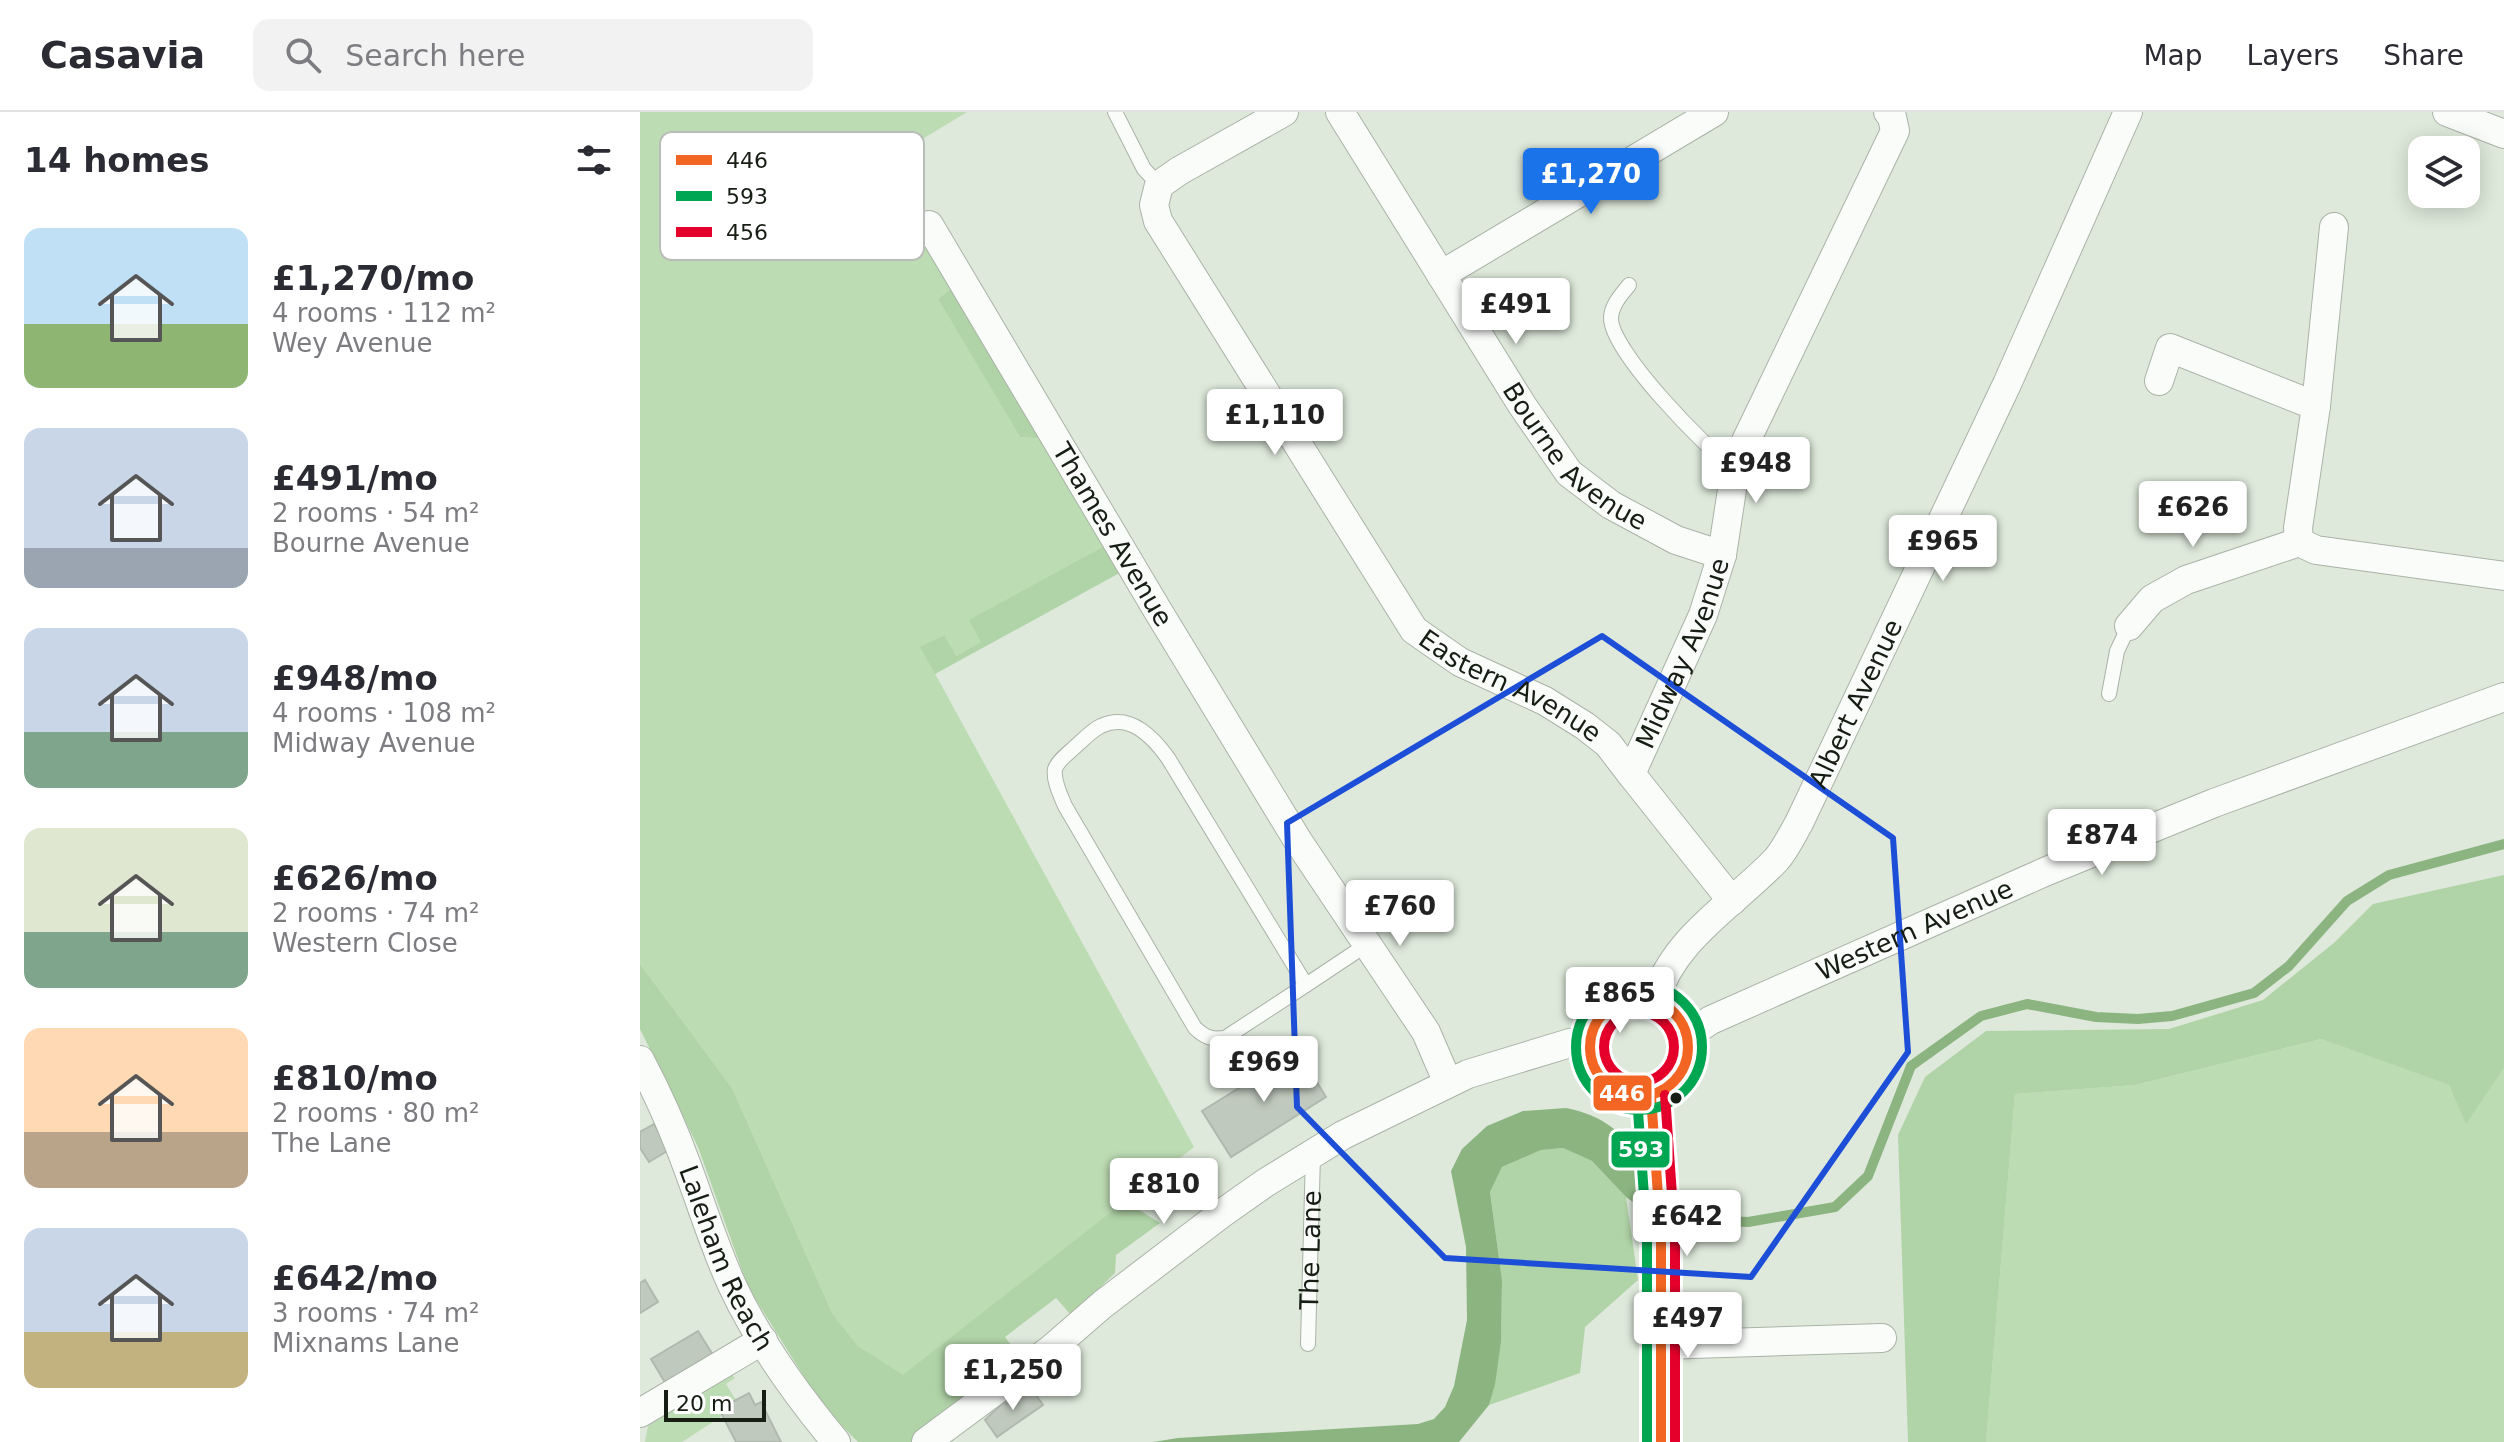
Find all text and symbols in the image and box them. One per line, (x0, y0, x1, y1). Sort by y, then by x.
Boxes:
search box (253, 19, 813, 91)
text: Casavia (40, 33, 205, 77)
icon: search (281, 33, 325, 77)
text: Search here (345, 38, 525, 73)
text: Map (2143, 39, 2203, 72)
text: Layers (2247, 39, 2339, 72)
text: Share (2383, 39, 2464, 72)
legend (660, 132, 924, 260)
map controls (2408, 136, 2480, 208)
button: layers (2408, 136, 2480, 208)
icon: filters (572, 138, 616, 182)
text: 14 homes (24, 140, 209, 180)
text: 446 (726, 148, 768, 173)
pin: £1,270 (1526, 148, 1656, 216)
text: £1,270 (1541, 159, 1641, 189)
text: 593 (726, 184, 768, 209)
text: 456 (726, 220, 768, 245)
text: £1,270/mo (272, 258, 474, 298)
icon: home (88, 260, 184, 356)
pin: £491 (1469, 278, 1563, 346)
text: £491 (1480, 289, 1552, 319)
text: 4 rooms · 112 m² (272, 298, 496, 328)
text: Wey Avenue (272, 328, 432, 358)
street label: Bourne Avenue (1497, 377, 1652, 536)
pin: £1,110 (1210, 389, 1340, 457)
text: £1,110 (1225, 400, 1325, 430)
street label: Thames Avenue (1046, 437, 1179, 632)
pin: £948 (1709, 437, 1803, 505)
text: £948 (1720, 448, 1792, 478)
text: £491/mo (272, 458, 438, 498)
icon: home (88, 460, 184, 556)
pin: £626 (2146, 481, 2240, 549)
text: £626 (2157, 492, 2229, 522)
text: 2 rooms · 54 m² (272, 498, 480, 528)
pin: £965 (1896, 515, 1990, 583)
text: £965 (1907, 526, 1979, 556)
text: Bourne Avenue (272, 528, 470, 558)
street label: Midway Avenue (1630, 554, 1735, 753)
street label: Albert Avenue (1803, 615, 1908, 793)
street label: Eastern Avenue (1413, 623, 1607, 748)
text: £948/mo (272, 658, 438, 698)
icon: home (88, 660, 184, 756)
text: 4 rooms · 108 m² (272, 698, 496, 728)
text: Midway Avenue (272, 728, 476, 758)
pin: £874 (2055, 809, 2149, 877)
text: £874 (2066, 820, 2138, 850)
text: £626/mo (272, 858, 438, 898)
icon: home (88, 860, 184, 956)
street label: Western Avenue (1812, 873, 2017, 986)
pin: £760 (1353, 880, 1447, 948)
text: £760 (1364, 891, 1436, 921)
text: 2 rooms · 74 m² (272, 898, 480, 928)
text: Western Close (272, 928, 458, 958)
pin: £865 (1573, 967, 1667, 1035)
text: £865 (1584, 978, 1656, 1008)
pin: £969 (1217, 1036, 1311, 1104)
text: £969 (1228, 1047, 1300, 1077)
text: £810/mo (272, 1058, 438, 1098)
icon: home (88, 1060, 184, 1156)
line badge: 446 (1592, 1074, 1653, 1112)
text: 446 (1599, 1081, 1645, 1106)
unlabelled marker (1668, 1090, 1684, 1106)
text: 2 rooms · 80 m² (272, 1098, 480, 1128)
text: The Lane (272, 1128, 392, 1158)
line badge: 593 (1610, 1130, 1671, 1169)
text: 593 (1618, 1137, 1664, 1162)
pin: £810 (1117, 1158, 1211, 1226)
street label: Laleham Reach (673, 1161, 780, 1356)
text: £810 (1128, 1169, 1200, 1199)
street label: The Lane (1294, 1190, 1327, 1311)
pin: £642 (1640, 1190, 1734, 1258)
text: £642 (1651, 1201, 1723, 1231)
text: £642/mo (272, 1258, 438, 1298)
icon: home (88, 1260, 184, 1356)
pin: £497 (1641, 1292, 1735, 1360)
text: 3 rooms · 74 m² (272, 1298, 480, 1328)
text: £497 (1652, 1303, 1724, 1333)
text: Mixnams Lane (272, 1328, 459, 1358)
pin: £1,250 (948, 1344, 1078, 1412)
text: £1,250 (963, 1355, 1063, 1385)
scale bar (664, 1386, 766, 1422)
text: 20 m (676, 1391, 732, 1416)

